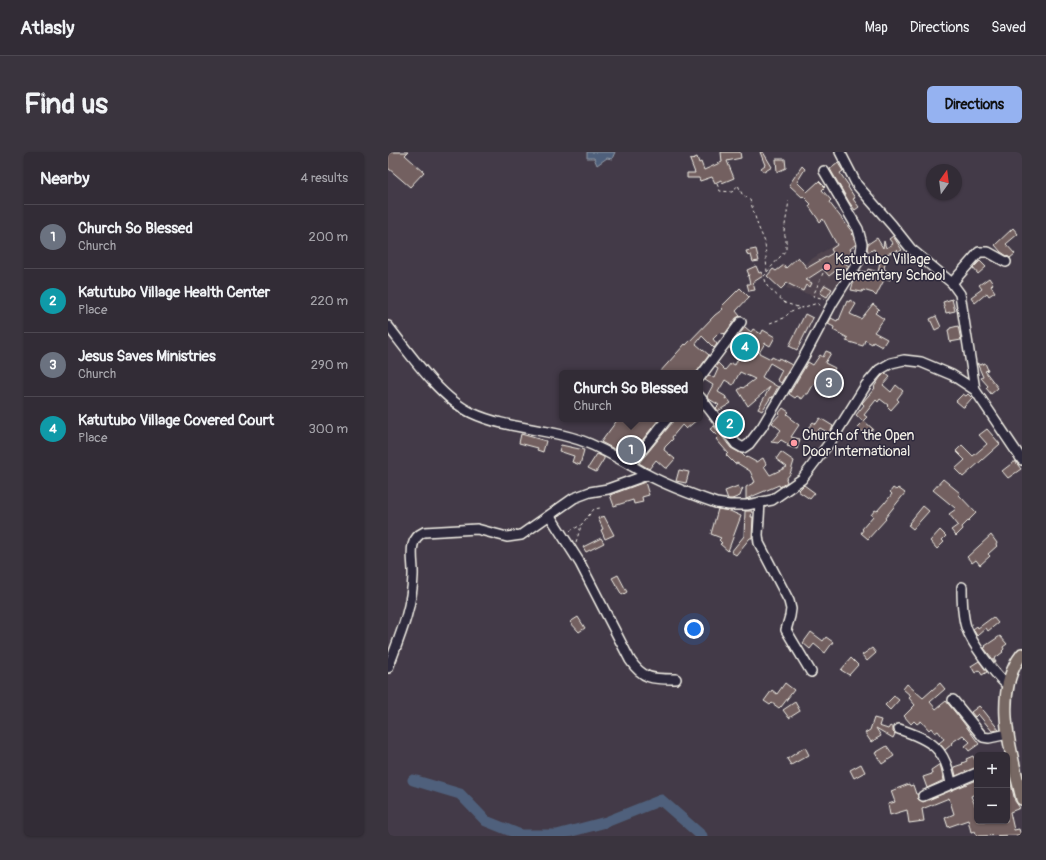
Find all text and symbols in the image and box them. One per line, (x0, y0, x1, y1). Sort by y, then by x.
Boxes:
text: Atlasly (20, 16, 74, 40)
text: Map (865, 19, 888, 36)
text: Directions (910, 19, 969, 36)
text: Saved (991, 19, 1026, 36)
button: Directions (927, 86, 1022, 123)
text: Find us (24, 87, 108, 122)
north arrow (926, 164, 962, 200)
text: Nearby (40, 168, 89, 189)
text: 4 results (301, 170, 348, 186)
text: Church So Blessed (78, 219, 193, 238)
text: 1 (50, 229, 56, 245)
text: 200 m (309, 229, 348, 245)
text: Church (78, 238, 116, 254)
place label: Katutubo Village Elementary School (835, 251, 946, 284)
marker: Katutubo Village Elementary School (822, 262, 832, 272)
text: Katutubo Village Health Center (78, 283, 270, 302)
text: 2 (49, 293, 57, 309)
text: 220 m (310, 293, 348, 309)
text: Place (78, 302, 107, 318)
pin: 4 (732, 332, 758, 362)
text: Jesus Saves Ministries (78, 347, 216, 366)
text: 3 (49, 357, 57, 373)
text: 290 m (311, 357, 348, 373)
text: Church (78, 366, 116, 382)
pin: 3 (816, 368, 842, 398)
popup (559, 370, 703, 422)
text: Church So Blessed (574, 379, 688, 398)
text: Church (574, 398, 612, 414)
pin: 2 (717, 409, 743, 439)
text: Katutubo Village Covered Court (78, 411, 274, 430)
text: 4 (49, 421, 57, 437)
text: 300 m (309, 421, 348, 437)
place label: Church of the Open Door International (802, 427, 914, 460)
text: Place (78, 430, 107, 446)
pin: 1 (618, 435, 644, 465)
marker: Church of the Open Door International (789, 438, 799, 448)
your location (684, 619, 704, 639)
map controls (974, 752, 1010, 824)
button: + (974, 752, 1010, 788)
button: − (974, 788, 1010, 824)

